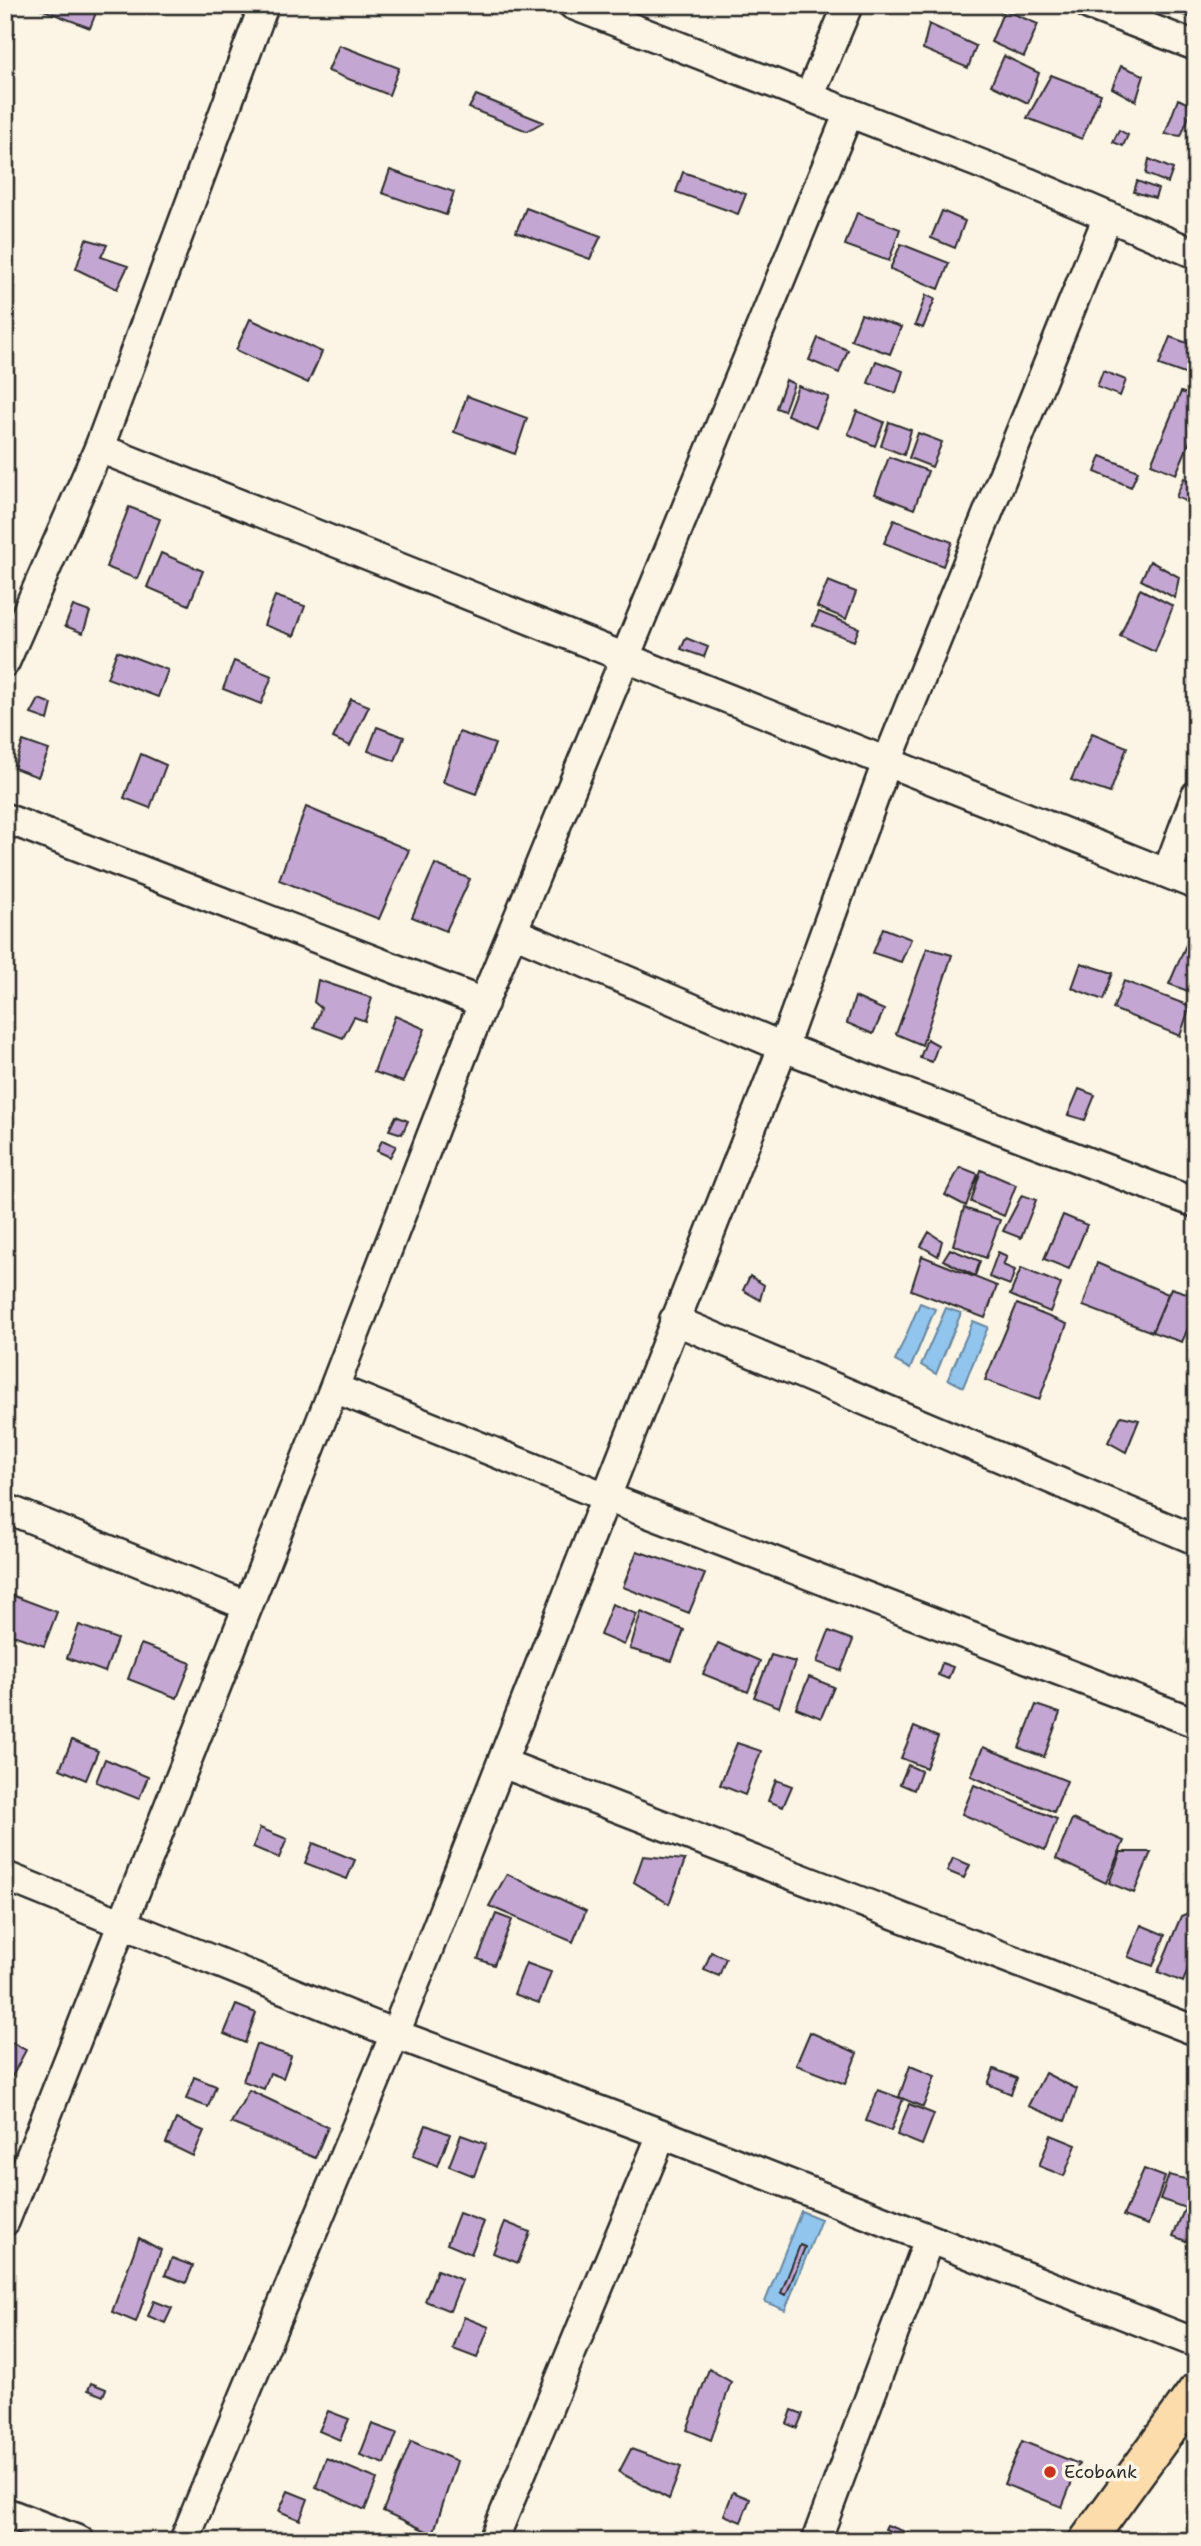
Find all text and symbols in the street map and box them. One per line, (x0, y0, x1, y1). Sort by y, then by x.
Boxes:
place label: Ecobank (1064, 2460, 1137, 2484)
marker: Ecobank (1042, 2464, 1058, 2480)

